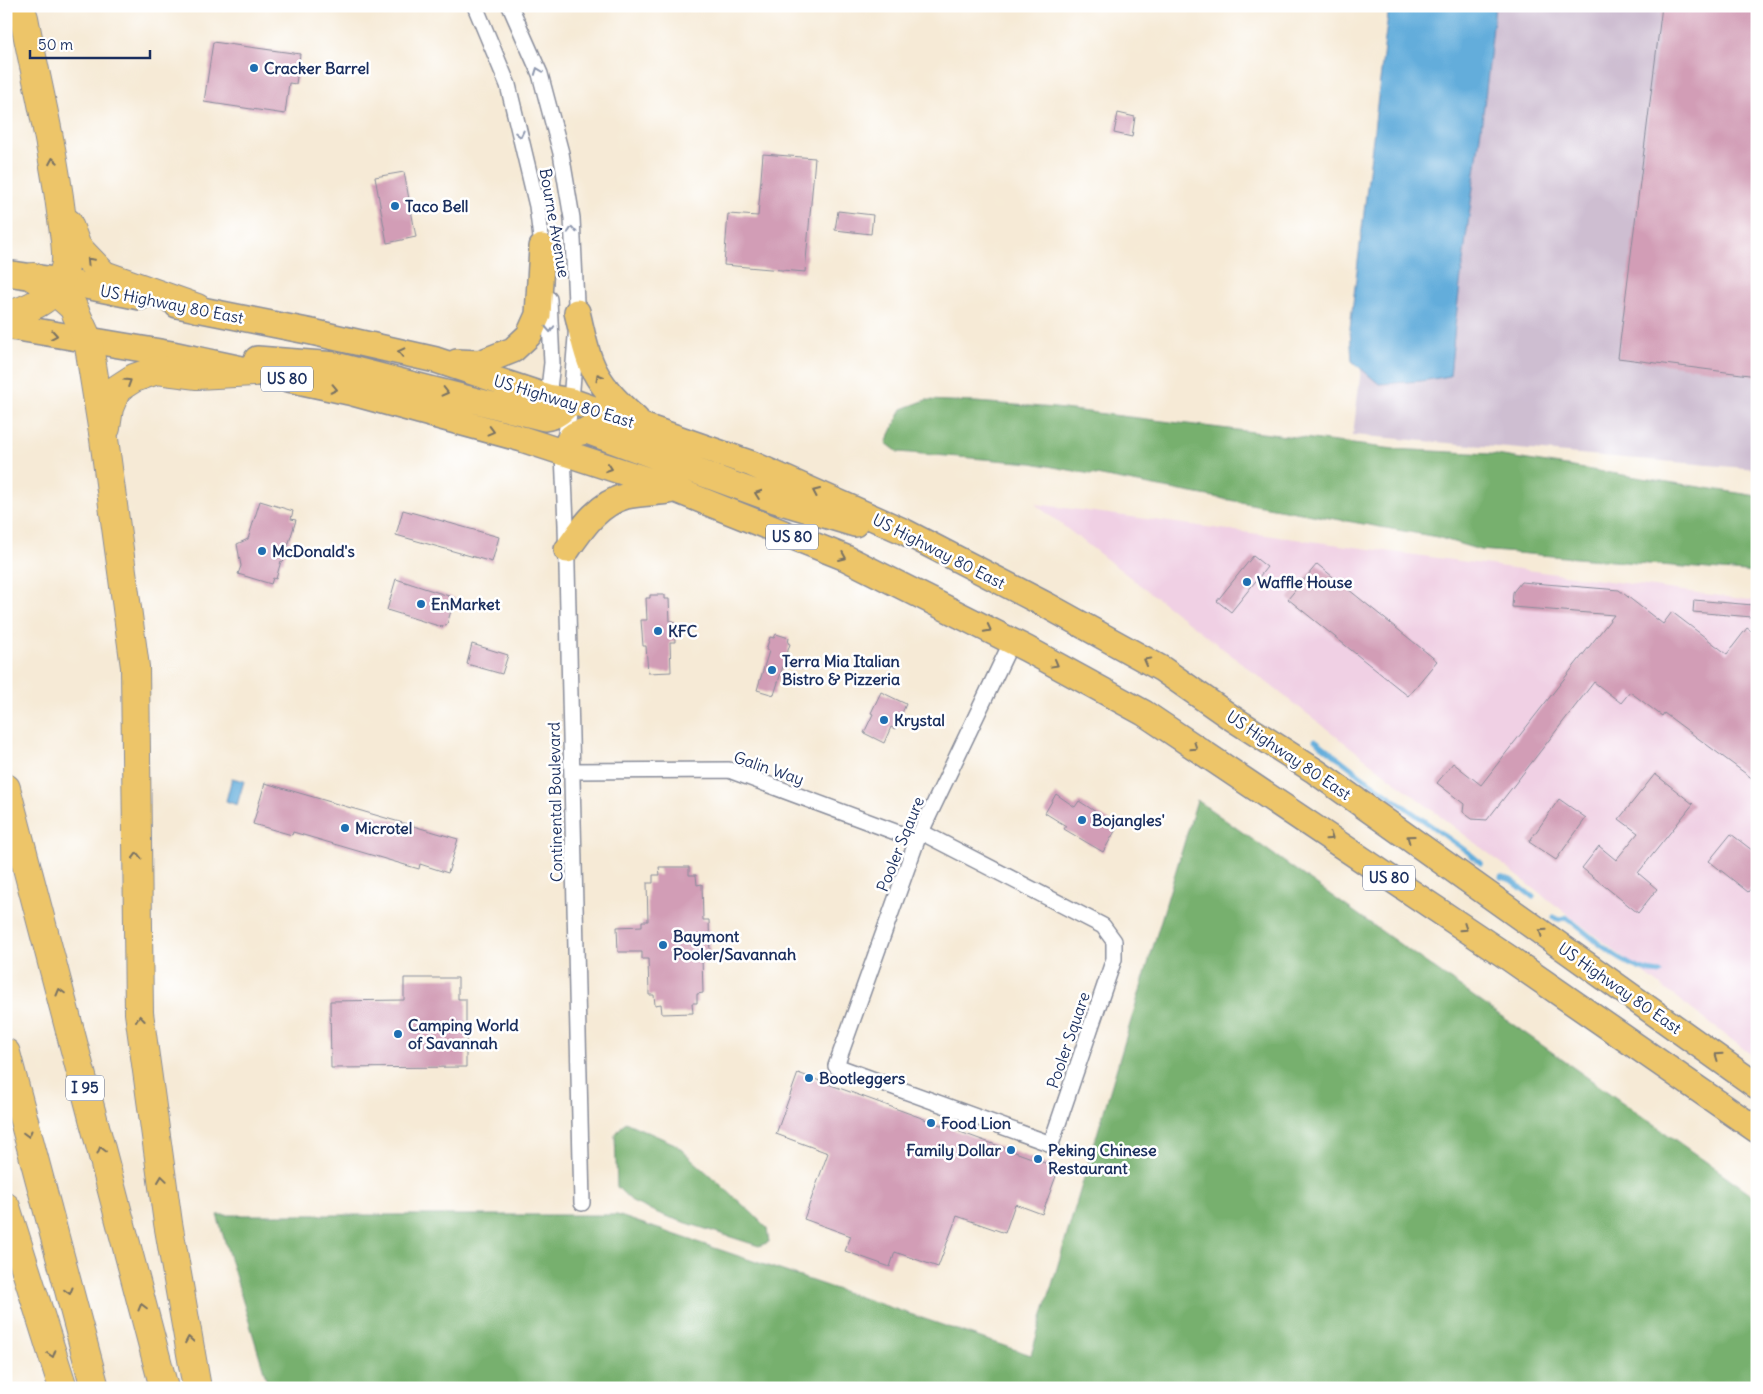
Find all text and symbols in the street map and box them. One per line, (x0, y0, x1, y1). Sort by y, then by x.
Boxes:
scale bar (30, 28, 150, 60)
text: 50 m (38, 35, 73, 54)
place label: Cracker Barrel (264, 58, 369, 78)
marker: Cracker Barrel (248, 62, 260, 74)
one-way arrow (534, 68, 544, 76)
one-way arrow (514, 130, 525, 139)
one-way arrow (48, 156, 58, 165)
street label: Bourne Avenue (536, 167, 574, 279)
place label: Taco Bell (405, 196, 468, 216)
marker: Taco Bell (389, 200, 401, 212)
one-way arrow (567, 225, 578, 233)
one-way arrow (87, 258, 96, 267)
street label: US Highway 80 East (99, 280, 246, 328)
one-way arrow (545, 325, 556, 333)
one-way arrow (50, 329, 59, 339)
one-way arrow (396, 347, 405, 358)
road number: US 80 (261, 366, 313, 392)
street label: US Highway 80 East (491, 370, 637, 432)
one-way arrow (596, 373, 606, 382)
one-way arrow (123, 378, 132, 388)
one-way arrow (329, 383, 338, 394)
one-way arrow (440, 386, 449, 397)
one-way arrow (486, 425, 495, 435)
one-way arrow (605, 462, 613, 472)
one-way arrow (812, 488, 821, 499)
one-way arrow (754, 490, 763, 500)
street label: US Highway 80 East (870, 509, 1009, 593)
road number: US 80 (766, 524, 818, 550)
place label: McDonald's (272, 541, 355, 561)
marker: McDonald's (256, 545, 268, 557)
one-way arrow (838, 551, 847, 562)
place label: Waffle House (1257, 572, 1353, 592)
marker: Waffle House (1241, 576, 1253, 588)
place label: EnMarket (431, 594, 501, 614)
marker: EnMarket (415, 598, 427, 610)
place label: KFC (668, 621, 698, 641)
one-way arrow (983, 623, 992, 633)
marker: KFC (652, 625, 664, 637)
place label: Terra Mia Italian Bistro & Pizzeria (782, 651, 900, 689)
one-way arrow (1144, 657, 1153, 667)
one-way arrow (1050, 658, 1059, 668)
marker: Terra Mia Italian Bistro & Pizzeria (766, 664, 778, 676)
street label: US Highway 80 East (1223, 706, 1356, 804)
place label: Krystal (894, 710, 945, 731)
marker: Krystal (878, 714, 890, 726)
street label: Continental Boulevard (544, 722, 566, 882)
one-way arrow (1189, 741, 1198, 750)
street label: Galin Way (731, 747, 807, 789)
street label: Pooler Sqaure (872, 794, 928, 894)
place label: Bojangles' (1092, 810, 1165, 831)
marker: Bojangles' (1076, 814, 1088, 826)
place label: Microtel (355, 818, 412, 838)
marker: Microtel (339, 822, 351, 834)
one-way arrow (1324, 831, 1333, 841)
one-way arrow (1406, 835, 1416, 844)
one-way arrow (132, 852, 142, 860)
road number: US 80 (1363, 866, 1415, 890)
one-way arrow (1459, 922, 1468, 931)
place label: Baymont Pooler/Savannah (673, 926, 796, 964)
one-way arrow (1538, 929, 1548, 938)
street label: US Highway 80 East (1555, 938, 1686, 1038)
marker: Baymont Pooler/Savannah (657, 939, 669, 951)
one-way arrow (55, 988, 66, 997)
street label: Pooler Square (1042, 989, 1094, 1091)
one-way arrow (135, 1014, 146, 1022)
place label: Camping World of Savannah (408, 1015, 519, 1053)
marker: Camping World of Savannah (392, 1028, 404, 1040)
one-way arrow (1714, 1053, 1724, 1062)
place label: Bootleggers (819, 1068, 905, 1089)
marker: Bootleggers (803, 1072, 815, 1084)
road number: I 95 (66, 1076, 104, 1100)
place label: Food Lion (941, 1113, 1011, 1133)
marker: Food Lion (925, 1117, 937, 1129)
one-way arrow (22, 1129, 32, 1137)
place label: Family Dollar (906, 1140, 1001, 1161)
place label: Peking Chinese Restaurant (1048, 1140, 1157, 1178)
marker: Family Dollar (1005, 1144, 1017, 1156)
one-way arrow (96, 1145, 107, 1154)
marker: Peking Chinese Restaurant (1032, 1153, 1044, 1165)
one-way arrow (157, 1175, 168, 1183)
one-way arrow (63, 1286, 74, 1295)
one-way arrow (138, 1303, 148, 1311)
one-way arrow (184, 1335, 194, 1344)
one-way arrow (47, 1349, 57, 1358)

